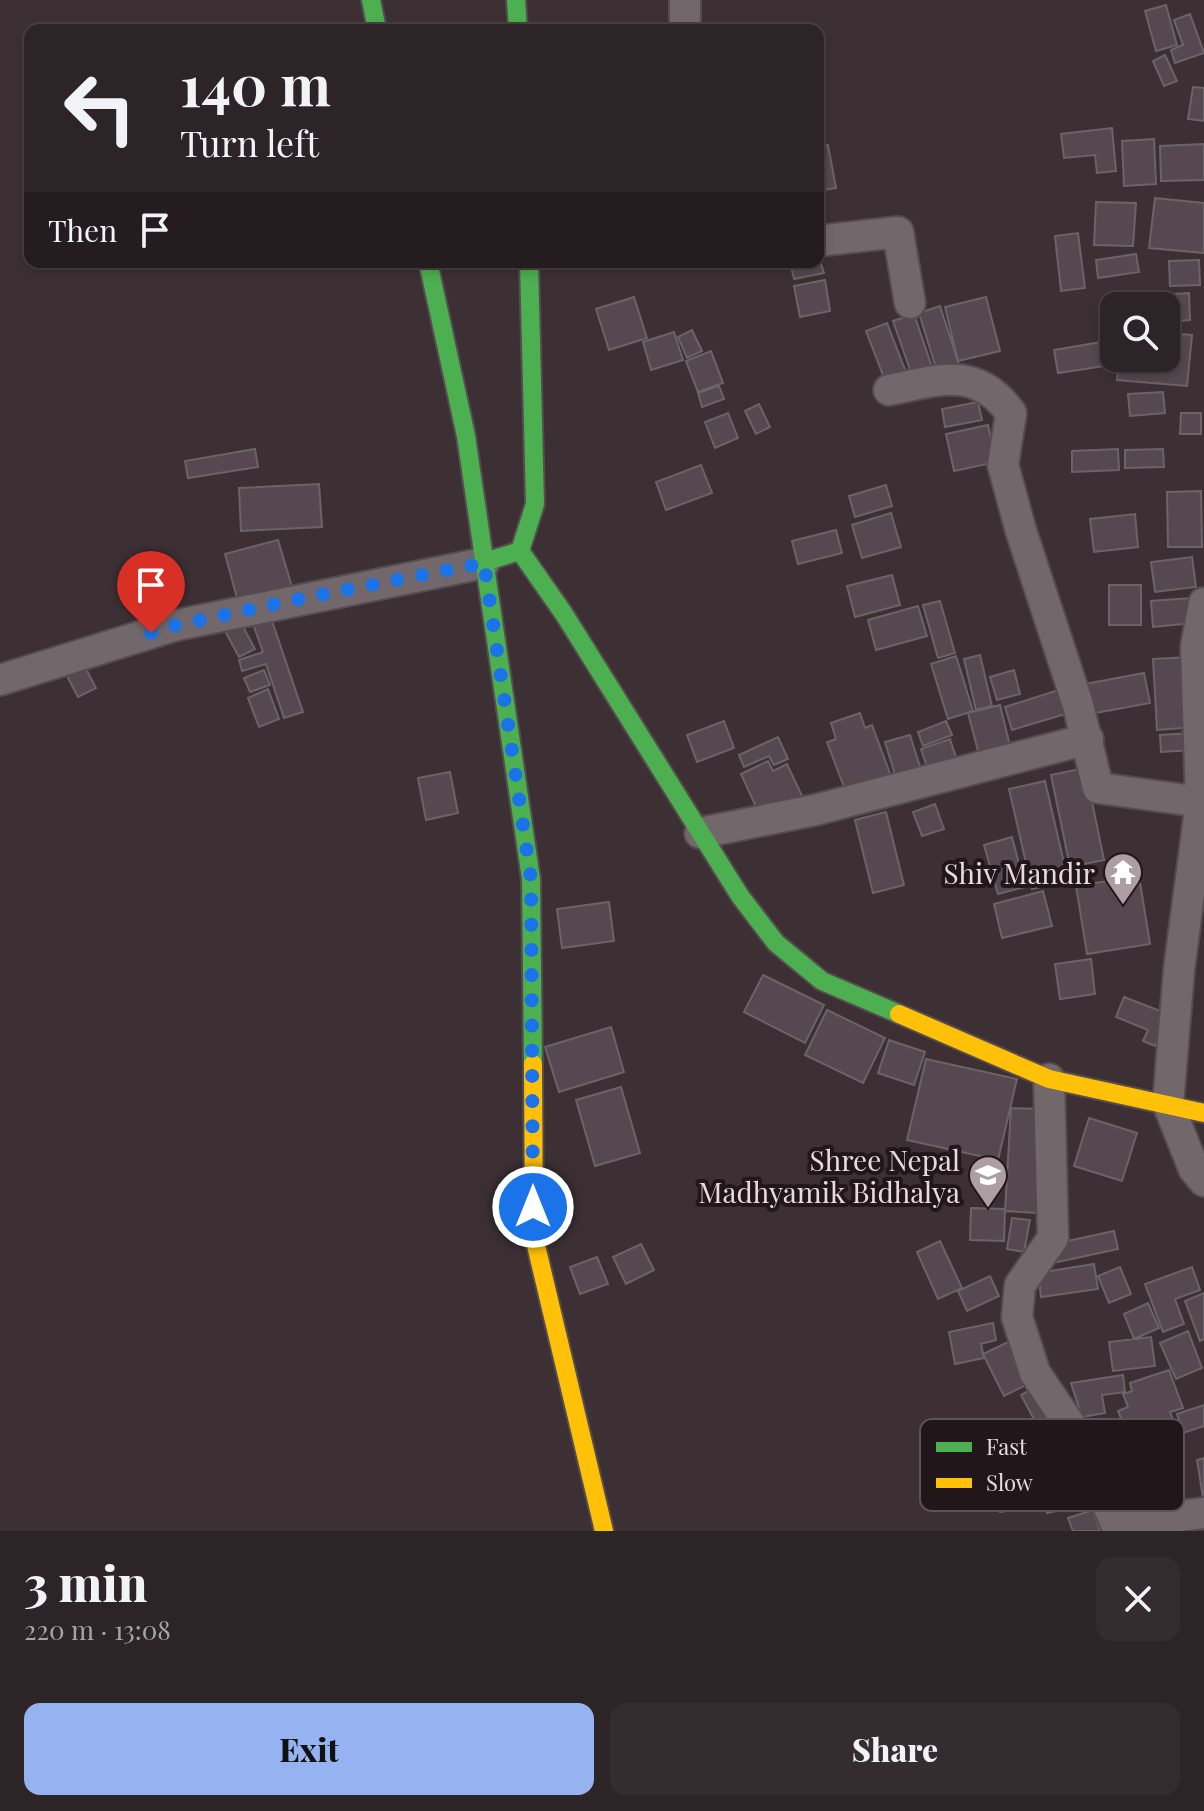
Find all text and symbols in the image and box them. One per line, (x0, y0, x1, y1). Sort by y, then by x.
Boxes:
text: 140 m (180, 46, 331, 121)
icon: left (48, 56, 152, 160)
text: Turn left (180, 118, 319, 166)
icon: arrive (133, 208, 177, 252)
text: Then (48, 210, 117, 250)
map controls (1100, 292, 1180, 372)
button: search (1100, 292, 1180, 372)
pin (117, 551, 185, 633)
icon: arrive (129, 563, 173, 607)
temple icon: Shiv Mandir (1102, 851, 1144, 906)
place label: Shiv Mandir (943, 854, 1096, 891)
place label: Shree Nepal Madhyamik Bidhalya (698, 1141, 960, 1210)
school or university icon: Shree Nepal Madhyamik Bidhalya (967, 1154, 1009, 1209)
position arrow (491, 1165, 575, 1249)
legend (920, 1419, 1184, 1511)
text: Fast (986, 1431, 1028, 1461)
text: Slow (986, 1467, 1033, 1497)
text: 3 min (24, 1550, 147, 1614)
button: close (1096, 1557, 1180, 1641)
text: 220 m · 13:08 (24, 1612, 171, 1647)
button: Exit (24, 1703, 594, 1795)
button: Share (610, 1703, 1180, 1795)

